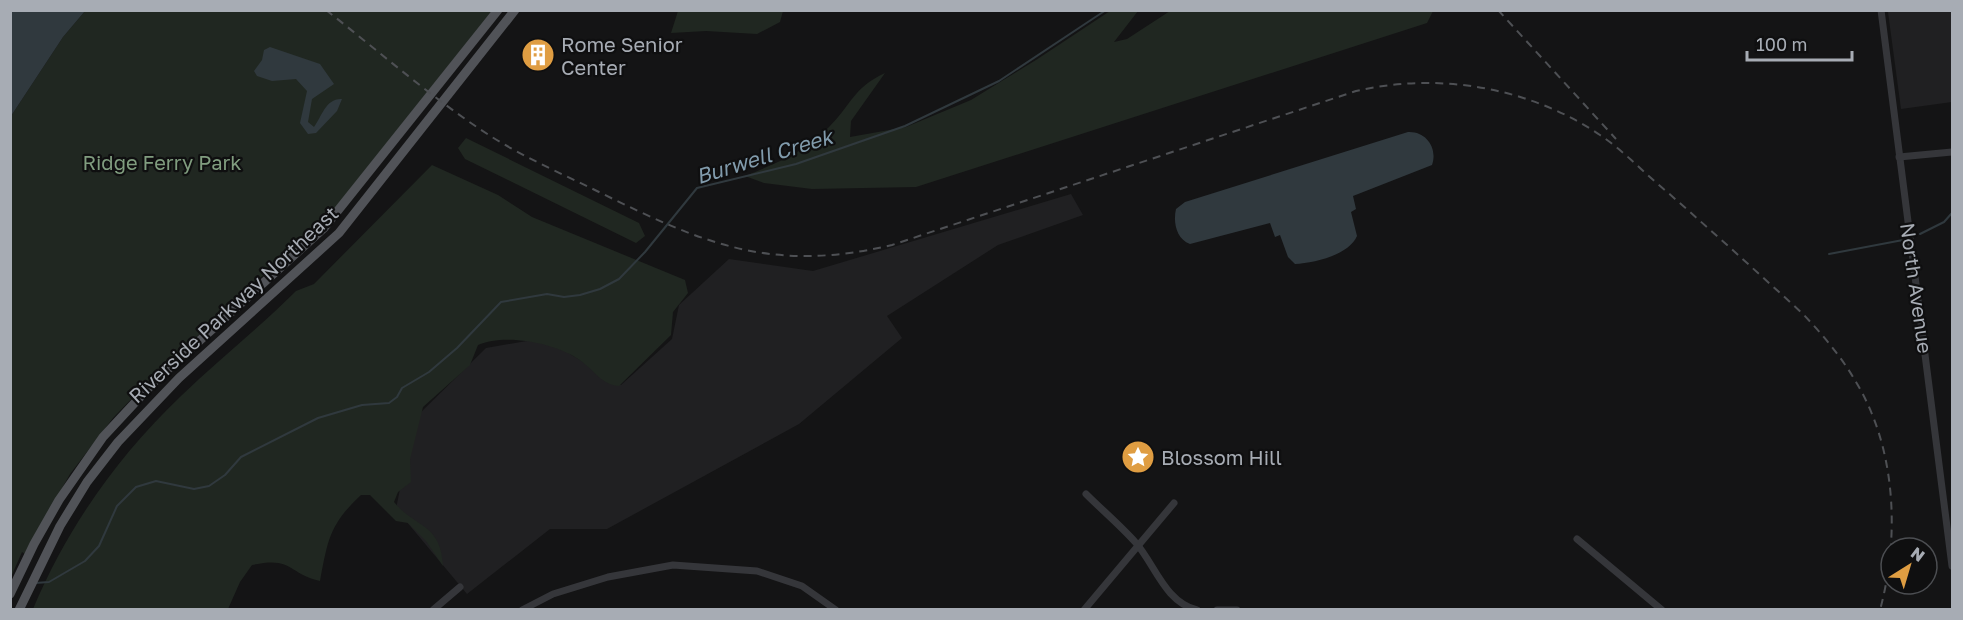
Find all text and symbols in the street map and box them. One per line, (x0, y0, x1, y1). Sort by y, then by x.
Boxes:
scale bar (1747, 24, 1852, 62)
place label: Rome Senior Center (561, 32, 683, 79)
text: 100 m (1756, 33, 1807, 55)
building icon: Rome Senior Center (520, 37, 556, 73)
water label: Burwell Creek (693, 122, 838, 189)
park label: Ridge Ferry Park (82, 150, 242, 174)
street label: Riverside Parkway Northeast (123, 201, 343, 407)
street label: North Avenue (1896, 221, 1938, 355)
place icon: Blossom Hill (1120, 439, 1156, 475)
place label: Blossom Hill (1161, 445, 1282, 469)
north arrow (1879, 536, 1939, 596)
text: N (1907, 542, 1929, 566)

